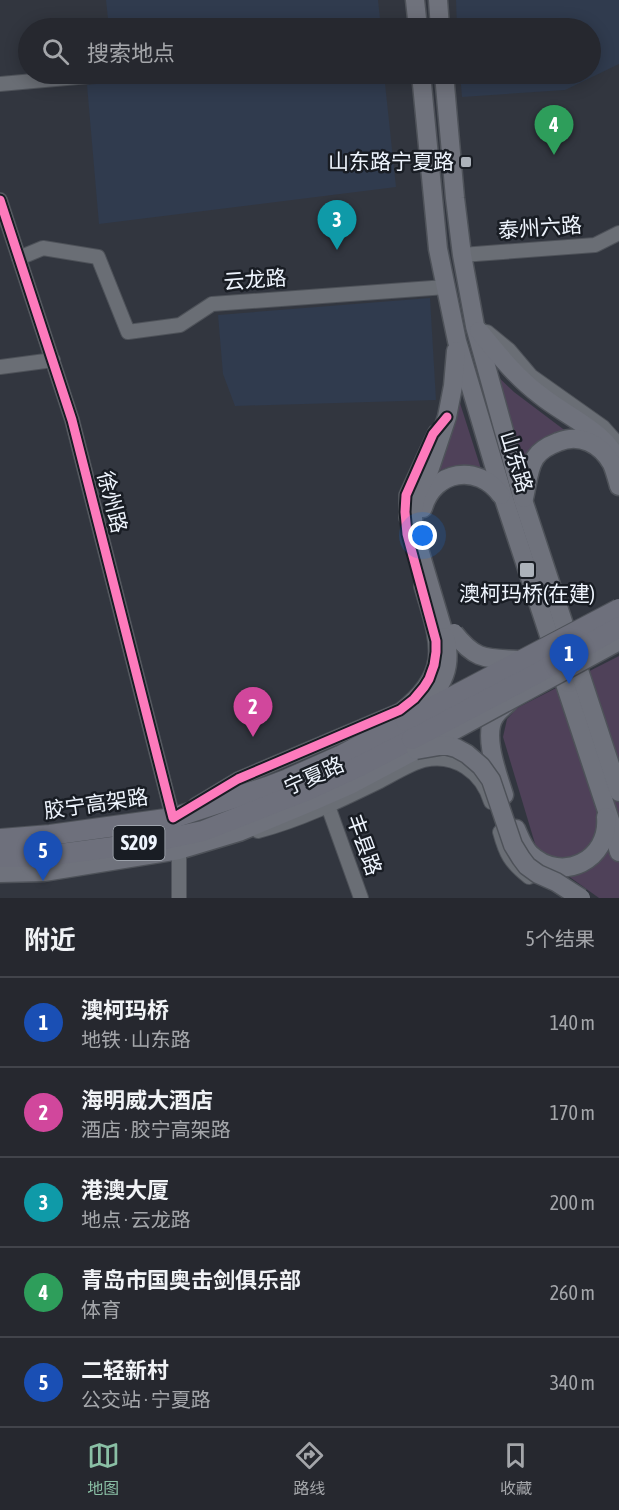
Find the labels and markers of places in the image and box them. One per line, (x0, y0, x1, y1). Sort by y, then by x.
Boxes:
pin: 4 (534, 106, 574, 155)
place label: 山东路宁夏路 (328, 149, 454, 173)
marker: 山东路宁夏路 (459, 155, 473, 169)
pin: 3 (318, 200, 356, 250)
marker: 澳柯玛桥(在建) (518, 561, 536, 579)
place label: 澳柯玛桥(在建) (459, 581, 595, 605)
pin: 1 (550, 634, 588, 684)
pin: 2 (234, 688, 272, 737)
pin: 5 (24, 832, 63, 881)

